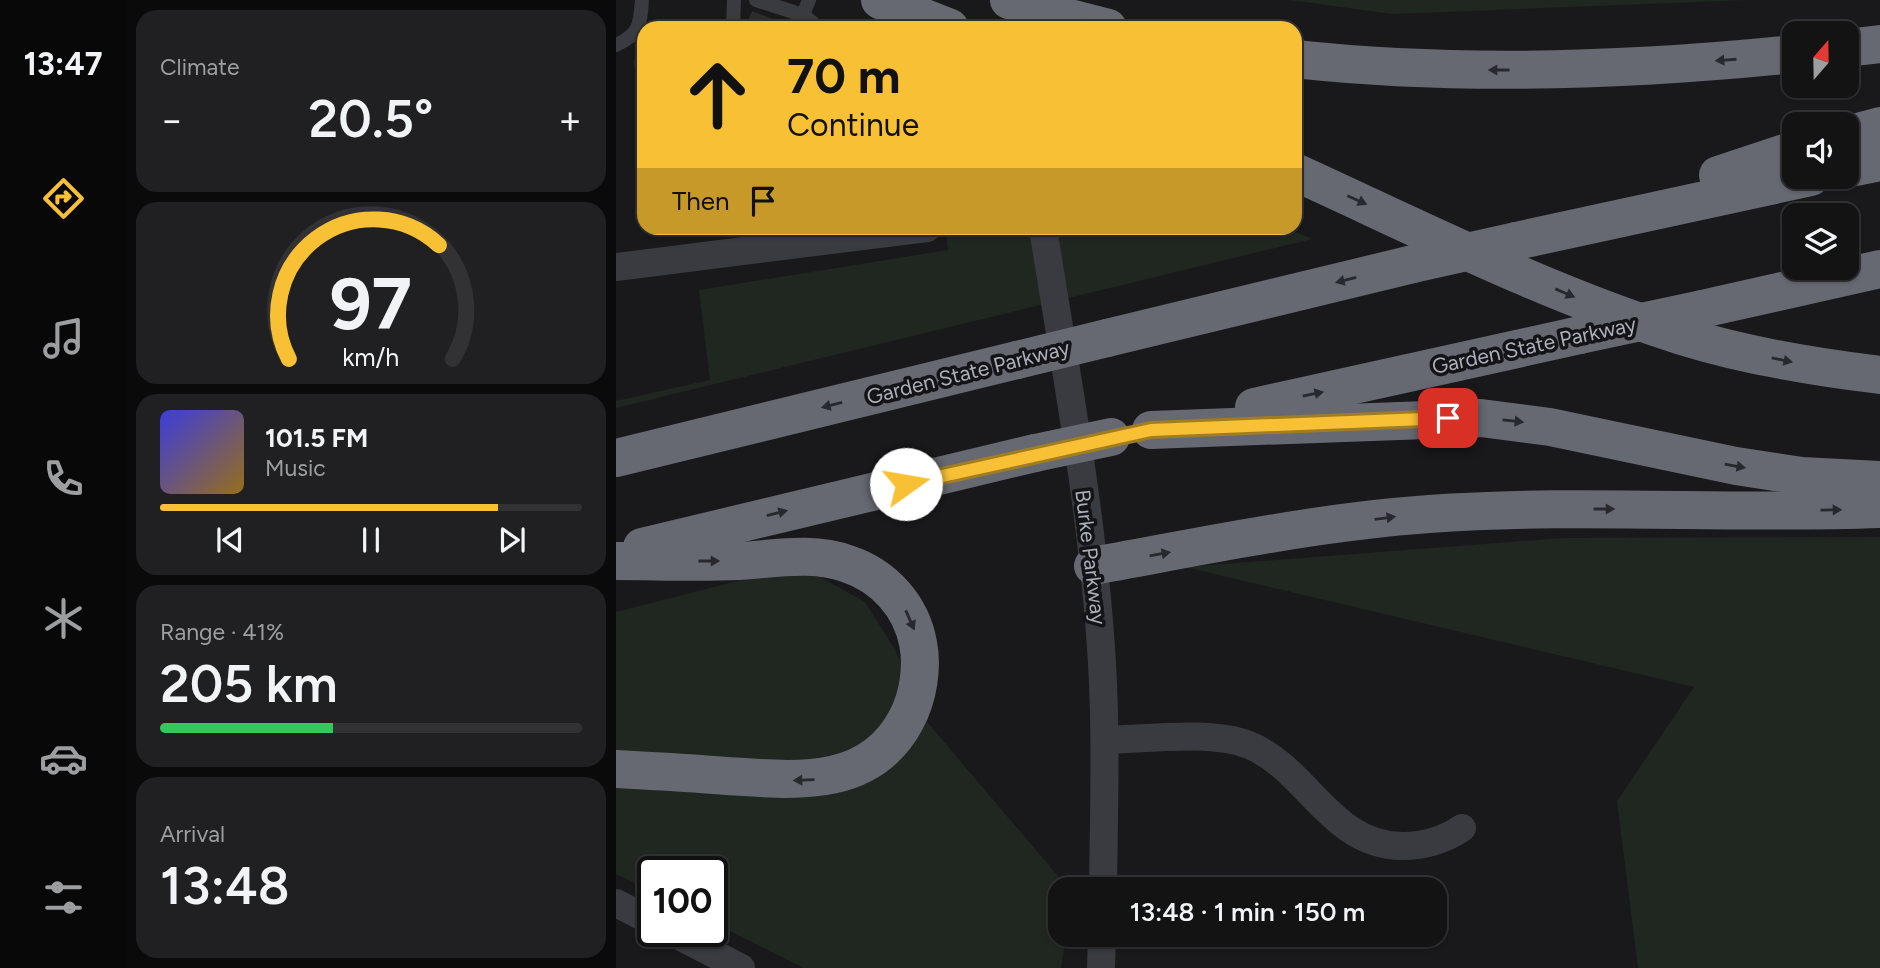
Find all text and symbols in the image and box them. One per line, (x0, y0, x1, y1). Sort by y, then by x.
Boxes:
north arrow (1782, 21, 1858, 98)
map controls (1782, 21, 1859, 280)
text: 13:47 (24, 45, 102, 83)
text: 70 m (787, 46, 900, 105)
icon: ahead (672, 49, 763, 140)
text: Climate (160, 53, 239, 81)
one-way arrow (1715, 55, 1737, 66)
one-way arrow (1487, 64, 1509, 76)
text: 20.5° (309, 88, 433, 150)
text: − (160, 97, 184, 143)
text: + (558, 97, 582, 143)
text: Continue (787, 106, 919, 144)
button: sound (1782, 112, 1859, 189)
icon: directions (39, 174, 88, 223)
icon: arrive (744, 182, 782, 220)
text: Then (672, 185, 730, 217)
one-way arrow (1347, 194, 1367, 206)
button: layers (1782, 203, 1859, 280)
text: 97 (330, 260, 412, 347)
one-way arrow (1335, 275, 1357, 286)
one-way arrow (1555, 288, 1576, 299)
street label: Garden State Parkway (1430, 311, 1638, 379)
icon: music (39, 314, 88, 363)
street label: Garden State Parkway (864, 335, 1072, 409)
text: km/h (342, 341, 400, 371)
one-way arrow (1771, 355, 1793, 366)
one-way arrow (1302, 388, 1324, 399)
pin (1418, 388, 1478, 448)
icon: arrive (1429, 399, 1467, 437)
one-way arrow (820, 400, 842, 411)
one-way arrow (1502, 415, 1524, 426)
text: 101.5 FM (265, 422, 368, 454)
position arrow (869, 447, 943, 521)
icon: phone (39, 454, 88, 503)
text: Music (265, 454, 326, 482)
one-way arrow (1725, 461, 1747, 472)
street label: Burke Parkway (1070, 488, 1112, 626)
one-way arrow (1593, 503, 1615, 515)
one-way arrow (1820, 504, 1842, 516)
one-way arrow (766, 507, 788, 518)
one-way arrow (1374, 512, 1396, 523)
icon: previous (211, 521, 249, 559)
icon: pause (352, 521, 390, 559)
icon: next (493, 521, 531, 559)
one-way arrow (1149, 548, 1171, 559)
one-way arrow (698, 555, 720, 567)
icon: climate (39, 594, 88, 643)
one-way arrow (905, 610, 916, 631)
text: Range · 41% (160, 618, 284, 646)
text: 205 km (160, 653, 338, 715)
icon: car (39, 734, 88, 783)
one-way arrow (793, 774, 815, 785)
text: Arrival (160, 820, 225, 848)
text: 13:48 (160, 855, 290, 917)
speed limit sign: 100 (637, 856, 728, 947)
icon: filters (39, 873, 88, 922)
text: 13:48 · 1 min · 150 m (1130, 896, 1365, 928)

